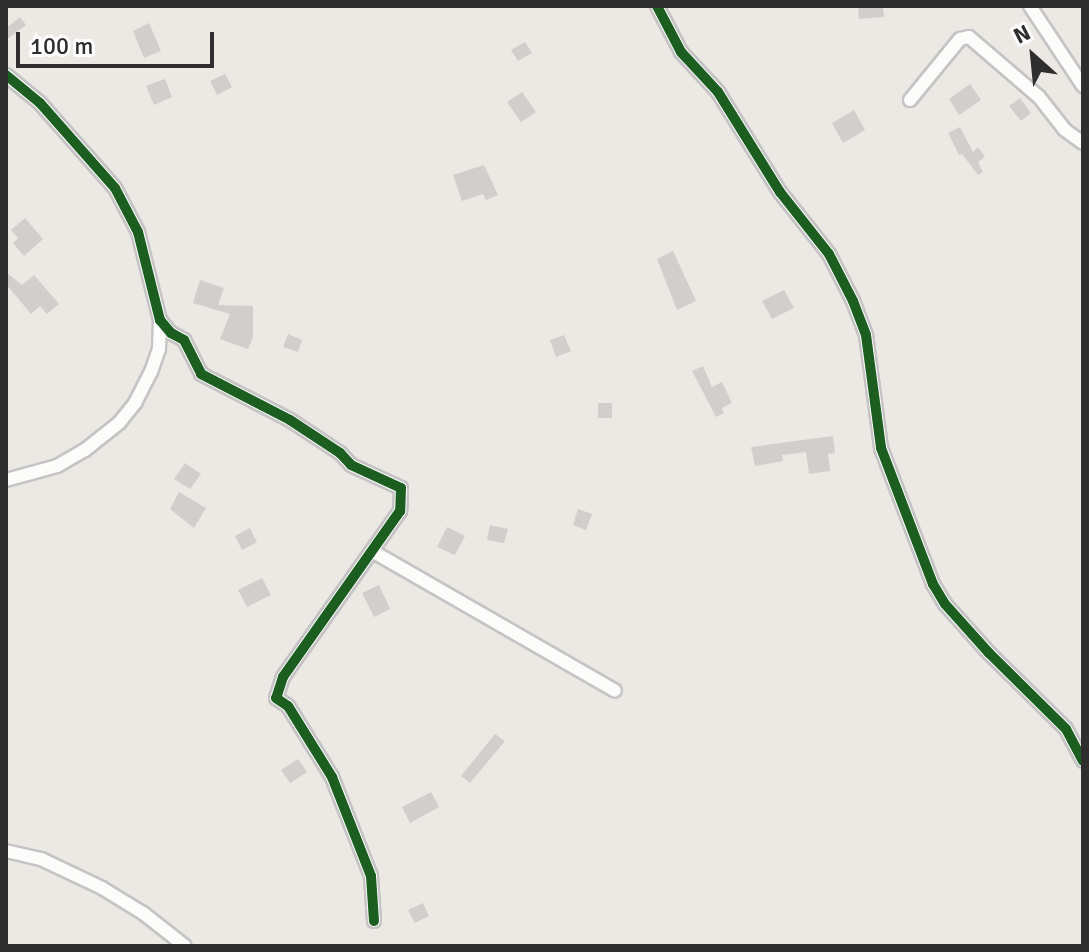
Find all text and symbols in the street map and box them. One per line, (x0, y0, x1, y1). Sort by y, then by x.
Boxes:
scale bar (20, 16, 218, 66)
north arrow (993, 16, 1073, 96)
text: N (1009, 19, 1035, 50)
text: 100 m (30, 31, 93, 61)

